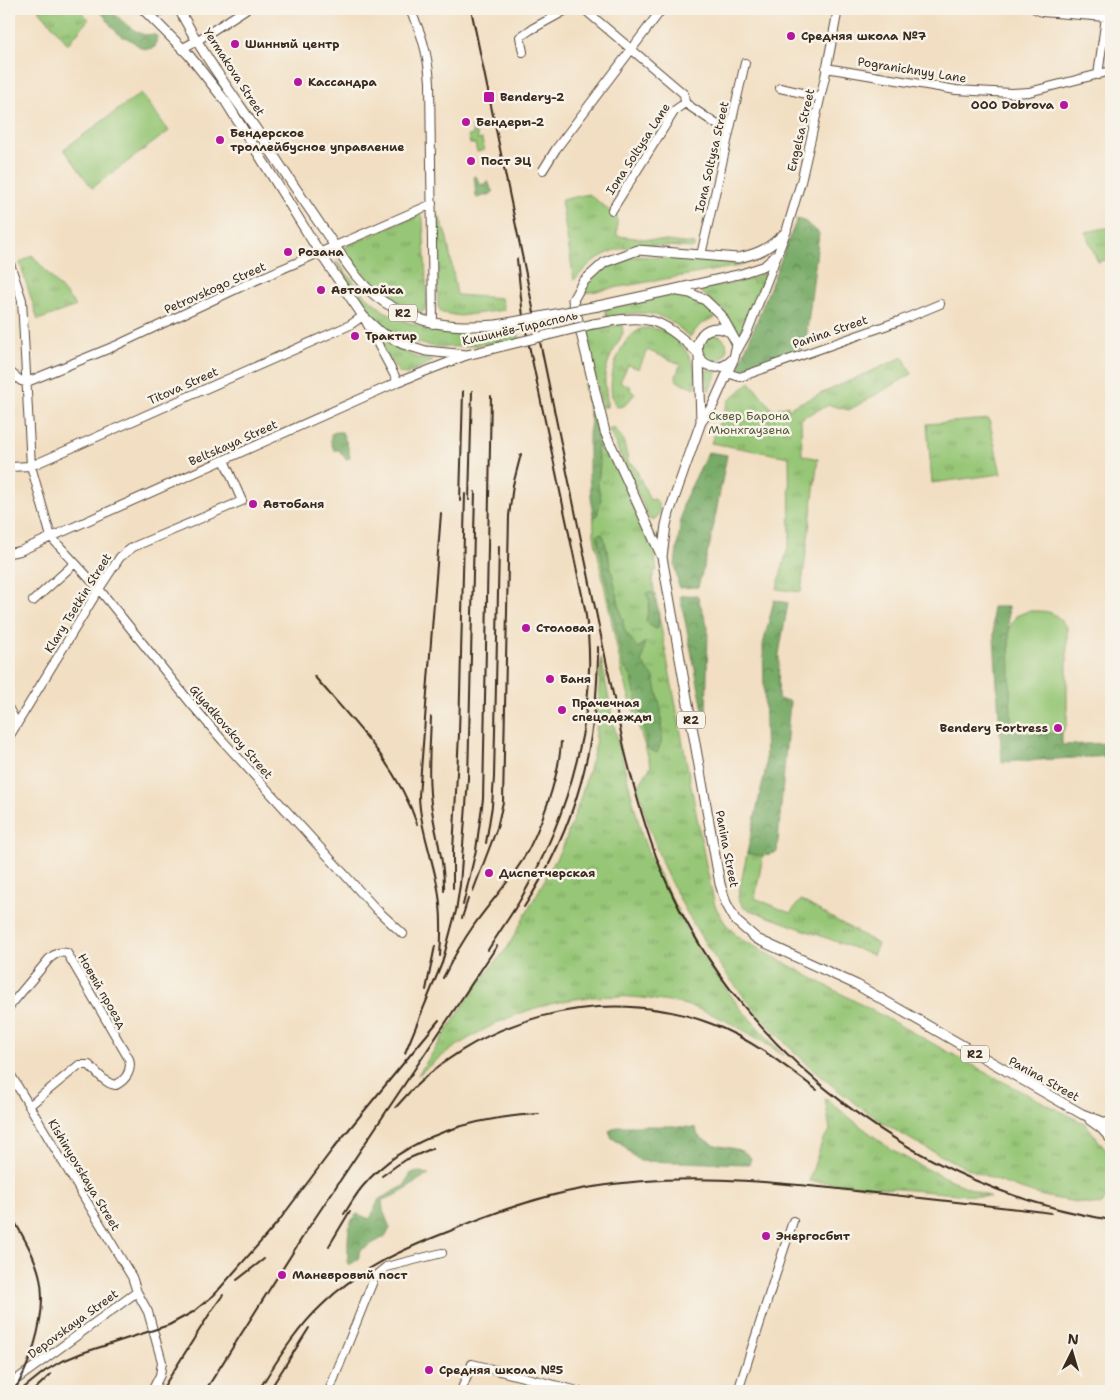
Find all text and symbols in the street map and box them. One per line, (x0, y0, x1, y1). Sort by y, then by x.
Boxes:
street label: Yermakova Street (200, 25, 268, 119)
place label: Средняя школа №7 (801, 28, 927, 44)
marker: Средняя школа №7 (785, 30, 797, 42)
place label: Шинный центр (245, 36, 340, 52)
marker: Шинный центр (229, 38, 241, 50)
street label: Pogranichnyy Lane (856, 53, 968, 87)
place label: Кассандра (308, 74, 378, 90)
marker: Кассандра (292, 76, 304, 88)
street label: Engelsa Street (784, 87, 818, 173)
place label: Bendery-2 (500, 89, 565, 105)
marker: Bendery-2 (482, 90, 496, 104)
place label: OOO Dobrova (971, 97, 1055, 113)
marker: OOO Dobrova (1058, 99, 1070, 111)
street label: Iona Soltysa Lane (602, 100, 674, 198)
street label: Iona Soltysa Street (691, 100, 733, 214)
place label: Бендеры-2 (476, 114, 545, 130)
marker: Бендеры-2 (460, 116, 472, 128)
place label: Бендерское троллейбусное управление (230, 125, 404, 155)
marker: Бендерское троллейбусное управление (214, 134, 226, 146)
place label: Пост ЭЦ (481, 153, 531, 169)
marker: Пост ЭЦ (465, 155, 477, 167)
place label: Розана (298, 244, 344, 260)
marker: Розана (282, 246, 294, 258)
street label: Petrovskogo Street (162, 258, 268, 318)
place label: Автомойка (331, 282, 404, 298)
marker: Автомойка (315, 284, 327, 296)
road number: R2 (389, 304, 417, 322)
street label: Кишинёв-Тирасполь (461, 307, 579, 349)
street label: Panina Street (790, 312, 870, 352)
place label: Трактир (365, 328, 417, 344)
marker: Трактир (349, 330, 361, 342)
street label: Titova Street (145, 363, 221, 409)
park label: Сквер Барона Мюнхгаузена (708, 408, 790, 438)
street label: Beltskaya Street (186, 416, 280, 470)
place label: Автобаня (263, 496, 324, 512)
marker: Автобаня (247, 498, 259, 510)
street label: Klary Tsetkin Street (41, 550, 115, 656)
place label: Столовая (536, 620, 594, 636)
marker: Столовая (520, 622, 532, 634)
place label: Баня (560, 671, 591, 687)
marker: Баня (544, 673, 556, 685)
street label: Glyadkovskoy Street (186, 682, 276, 782)
place label: Прачечная спецодежды (572, 695, 652, 725)
marker: Прачечная спецодежды (556, 704, 568, 716)
road number: R2 (677, 712, 705, 728)
place label: Bendery Fortress (940, 720, 1048, 736)
marker: Bendery Fortress (1052, 722, 1064, 734)
street label: Panina Street (712, 809, 742, 889)
place label: Диспетчерская (499, 865, 595, 881)
marker: Диспетчерская (483, 867, 495, 879)
street label: Новый проезд (74, 951, 130, 1032)
road number: R2 (961, 1046, 989, 1062)
street label: Panina Street (1006, 1053, 1082, 1105)
street label: Kishinyovskaya Street (44, 1116, 124, 1234)
place label: Энергосбыт (776, 1228, 851, 1244)
marker: Энергосбыт (760, 1230, 772, 1242)
place label: Маневровый пост (292, 1267, 408, 1283)
marker: Маневровый пост (276, 1269, 288, 1281)
street label: Depovskaya Street (25, 1286, 121, 1362)
north arrow (1048, 1328, 1098, 1378)
text: N (1067, 1330, 1079, 1348)
place label: Средняя школа №5 (439, 1362, 563, 1378)
marker: Средняя школа №5 (423, 1364, 435, 1376)

